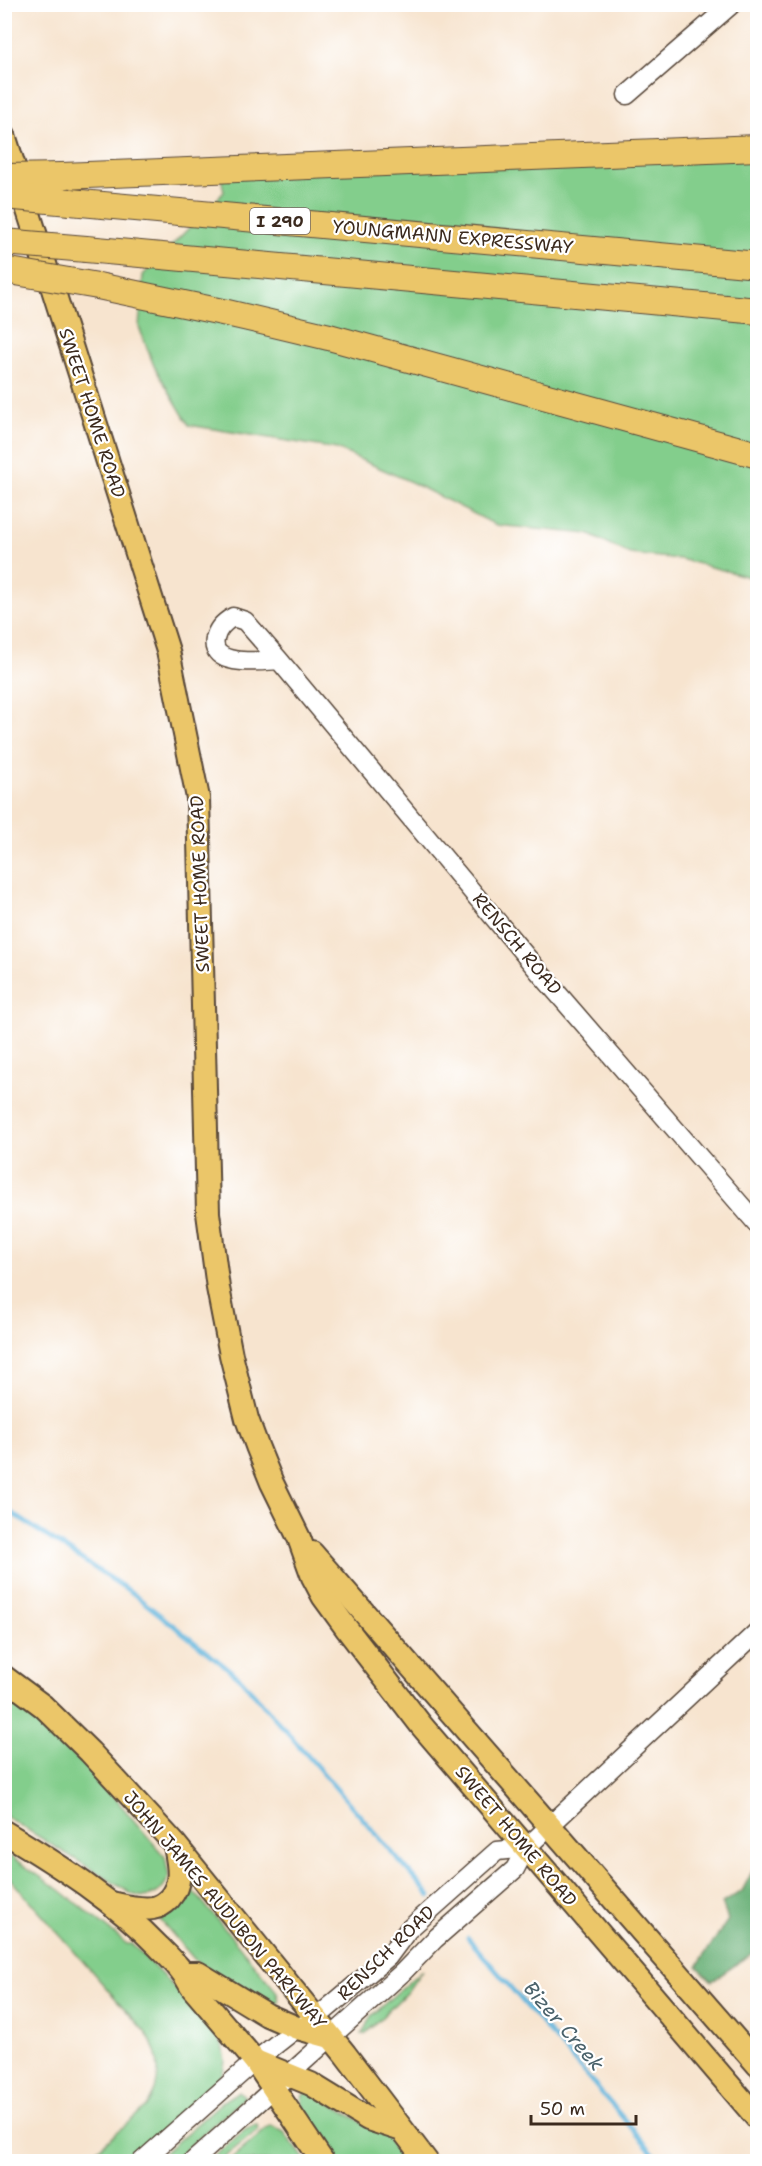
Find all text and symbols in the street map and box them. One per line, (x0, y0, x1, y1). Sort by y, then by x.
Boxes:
road number: I 290 (250, 208, 310, 234)
street label: YOUNGMANN EXPRESSWAY (332, 215, 575, 259)
street label: SWEET HOME ROAD (53, 325, 131, 501)
street label: SWEET HOME ROAD (185, 795, 215, 973)
street label: RENSCH ROAD (467, 888, 567, 1000)
street label: SWEET HOME ROAD (450, 1760, 582, 1912)
street label: JOHN JAMES AUDUBON PARKWAY (118, 1786, 332, 2034)
street label: RENSCH ROAD (332, 1900, 440, 2006)
water label: Bizer Creek (518, 1976, 610, 2077)
scale bar (531, 2088, 636, 2126)
text: 50 m (540, 2097, 585, 2121)

